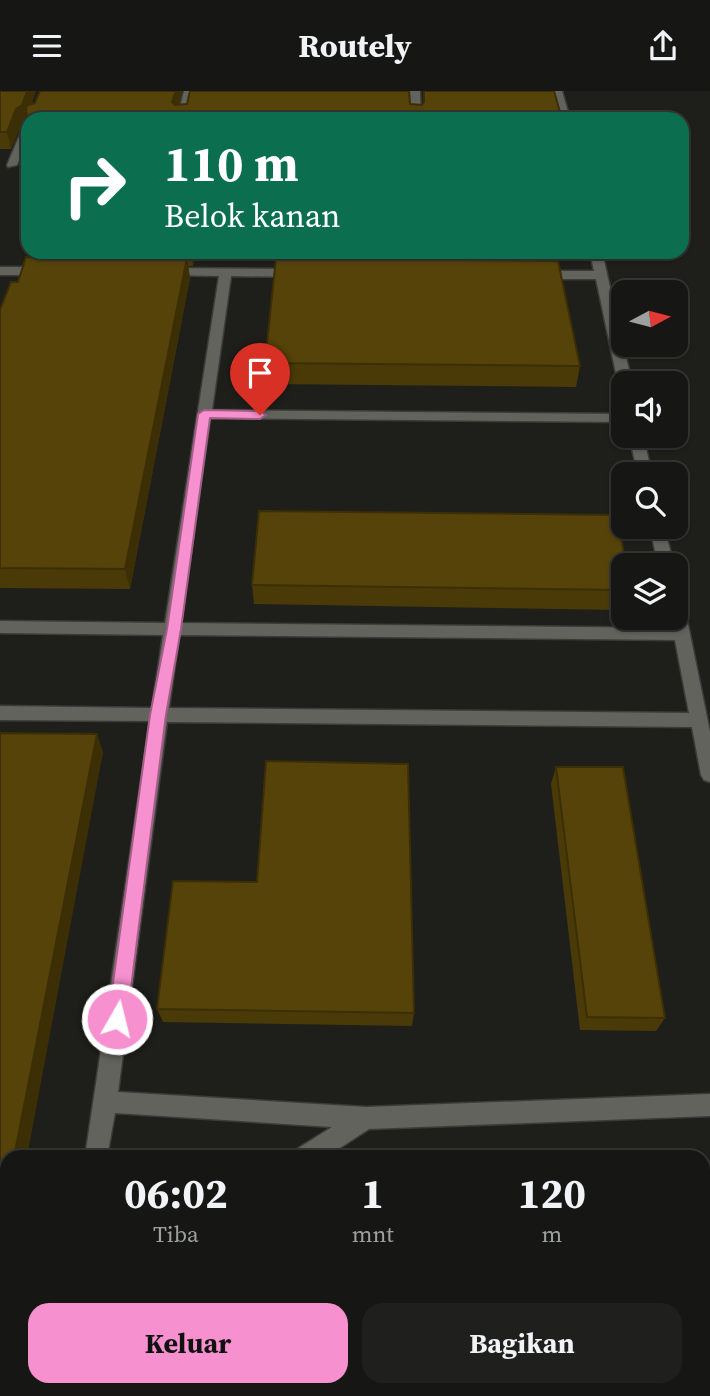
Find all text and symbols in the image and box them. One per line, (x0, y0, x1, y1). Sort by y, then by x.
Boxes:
text: Routely (298, 24, 412, 68)
icon: menu (28, 27, 66, 65)
icon: share (644, 27, 682, 65)
text: 110 m (164, 130, 299, 197)
icon: right (49, 140, 140, 231)
text: Belok kanan (164, 194, 340, 238)
north arrow (611, 280, 688, 357)
map controls (611, 280, 688, 630)
pin (230, 343, 290, 415)
icon: arrive (241, 354, 279, 392)
button: sound (611, 371, 688, 448)
button: search (611, 462, 688, 539)
button: layers (611, 553, 688, 630)
position arrow (80, 982, 154, 1056)
text: 06:02 (124, 1164, 228, 1222)
text: 1 (361, 1164, 384, 1222)
text: 120 (518, 1164, 586, 1222)
text: Tiba (153, 1218, 199, 1250)
text: mnt (352, 1218, 394, 1250)
text: m (541, 1218, 562, 1250)
button: Keluar (28, 1303, 348, 1383)
button: Bagikan (362, 1303, 682, 1383)

